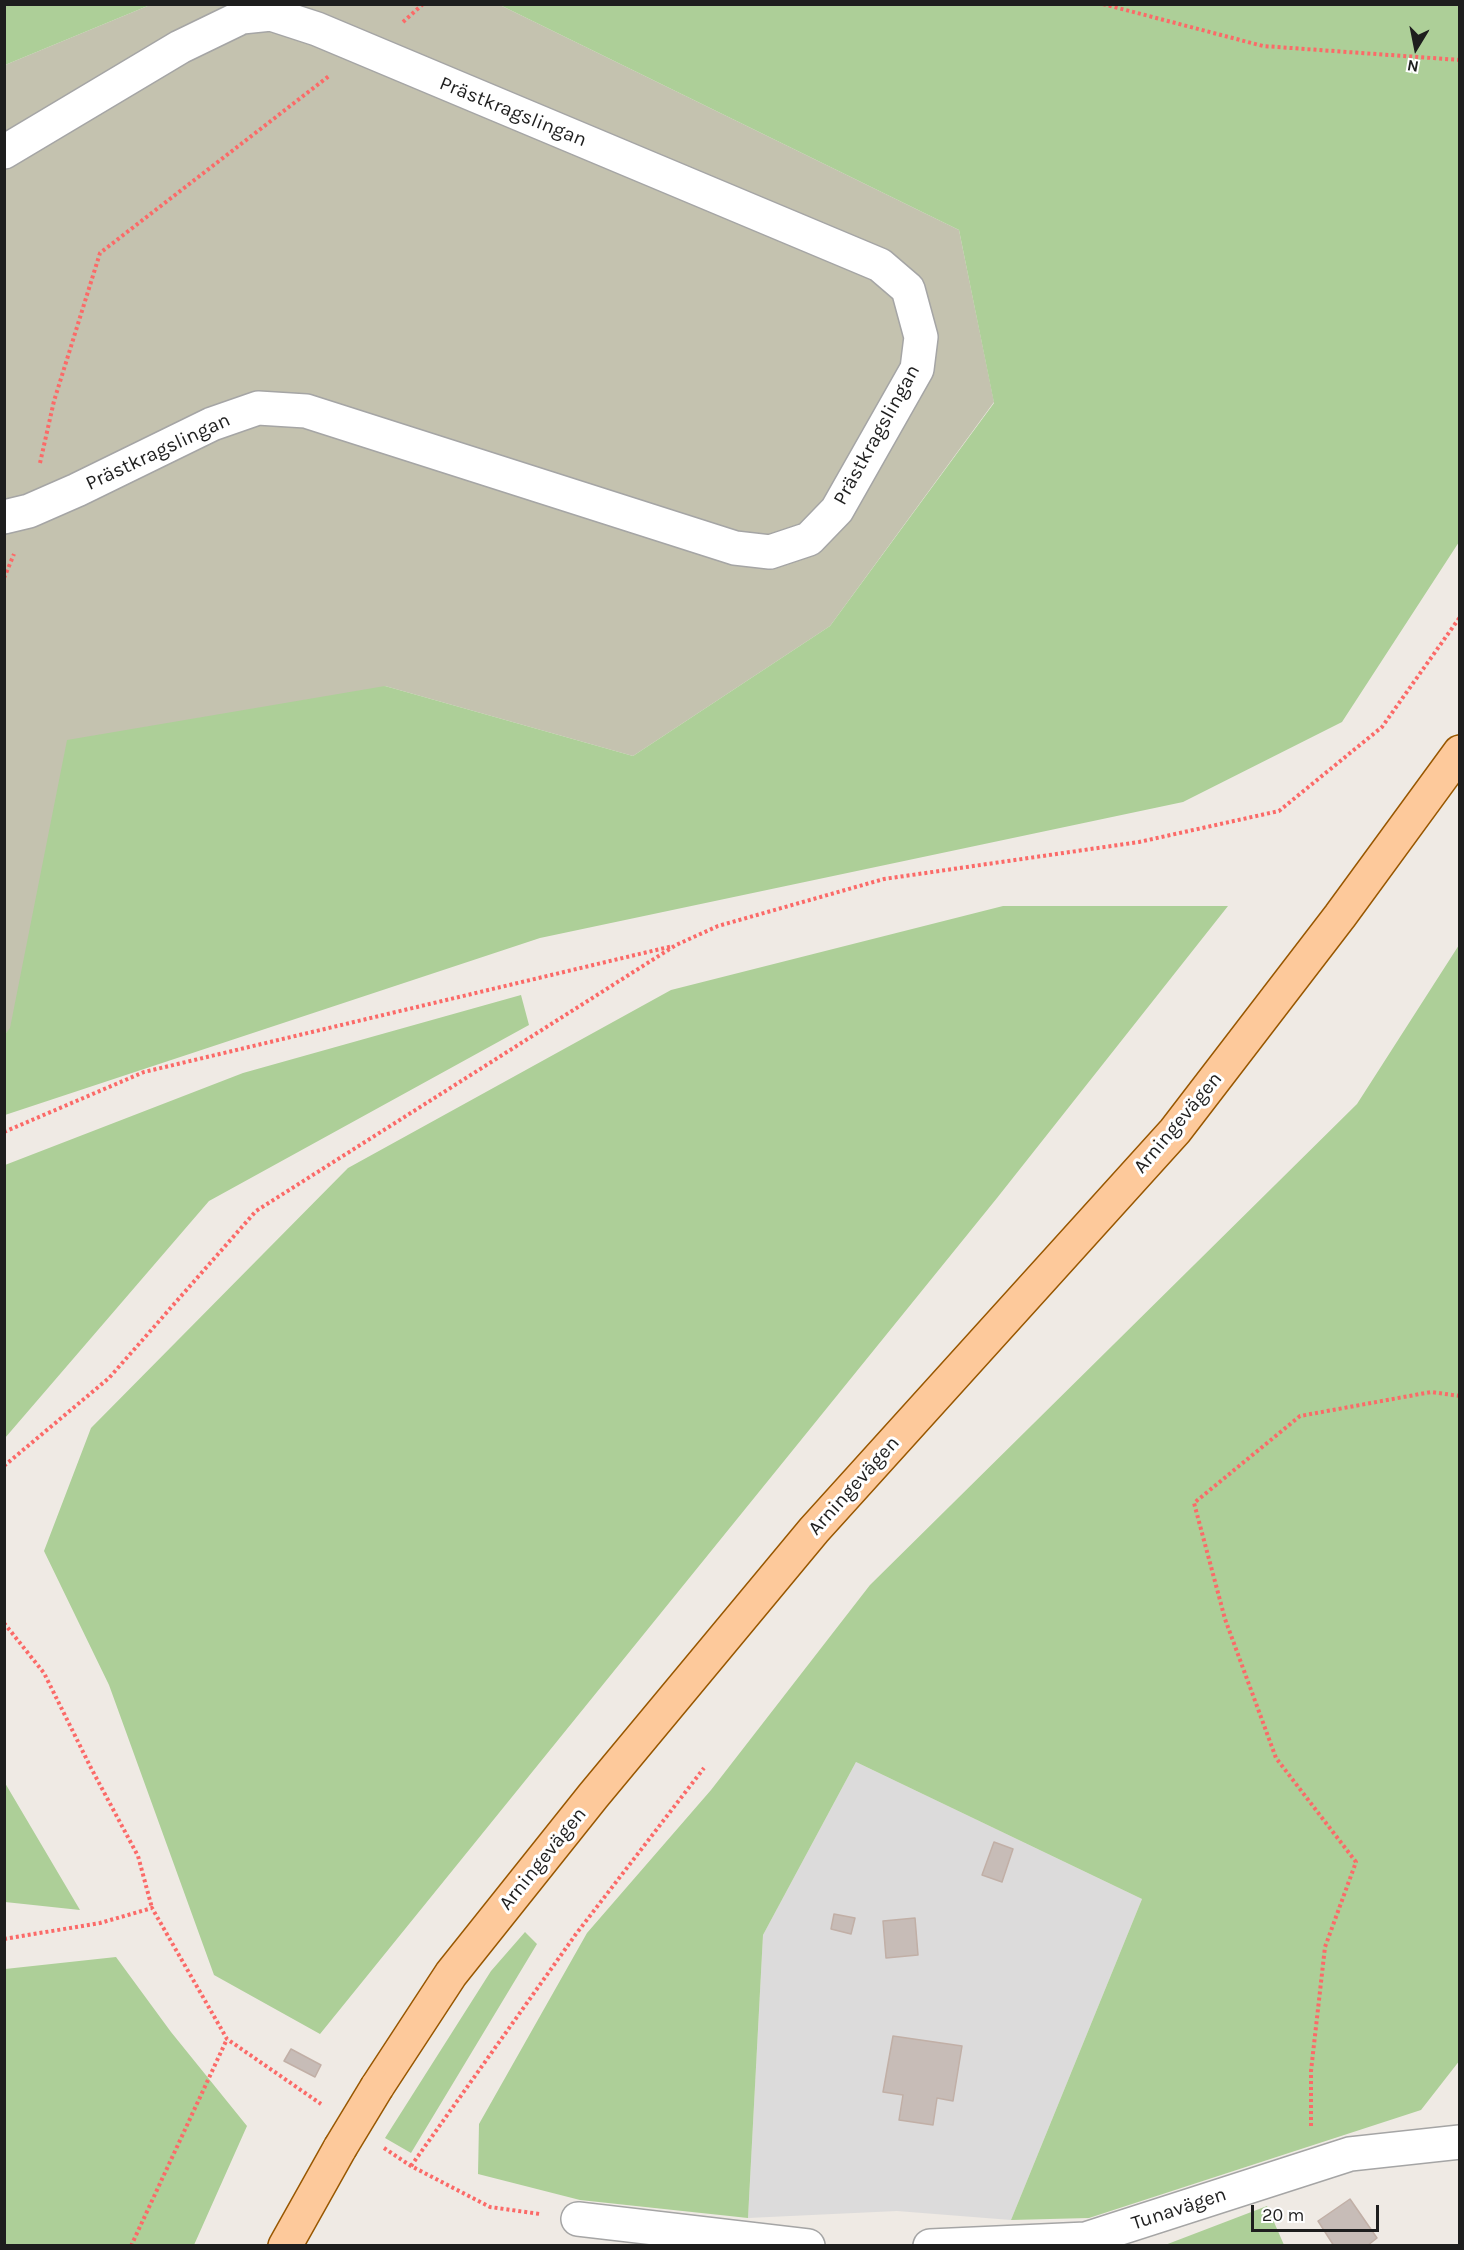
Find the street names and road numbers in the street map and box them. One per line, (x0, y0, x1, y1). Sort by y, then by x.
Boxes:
street label: Prästkragslingan (436, 72, 590, 152)
street label: Prästkragslingan (829, 361, 925, 509)
street label: Prästkragslingan (82, 408, 234, 496)
street label: Arningevägen (1129, 1067, 1227, 1179)
street label: Arningevägen (803, 1431, 905, 1541)
street label: Arningevägen (494, 1803, 592, 1915)
street label: Tunavägen (1128, 2182, 1230, 2236)

